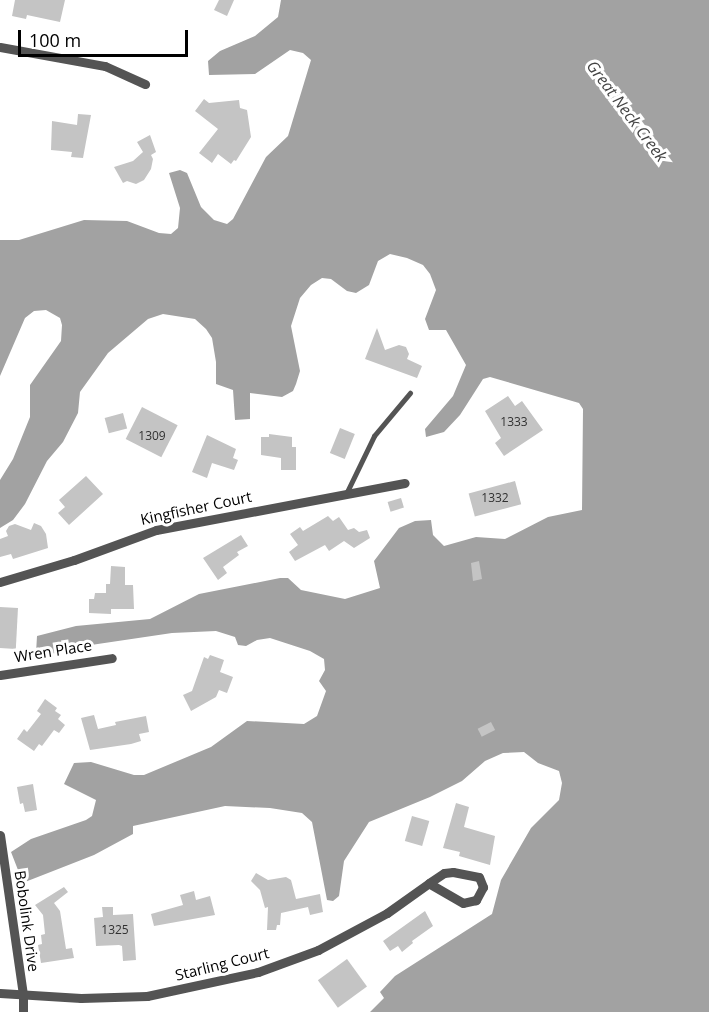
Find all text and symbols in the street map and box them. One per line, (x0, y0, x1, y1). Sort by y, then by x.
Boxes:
scale bar (21, 18, 190, 56)
text: 100 m (29, 28, 81, 52)
water label: Great Neck Creek (583, 57, 671, 165)
house number: 1333 (500, 415, 528, 429)
house number: 1309 (138, 429, 166, 443)
street label: Kingfisher Court (139, 487, 253, 529)
house number: 1332 (481, 491, 509, 505)
street label: Wren Place (13, 636, 93, 666)
street label: Bobolink Drive (11, 869, 43, 973)
house number: 1325 (101, 923, 129, 937)
street label: Starling Court (173, 944, 271, 984)

